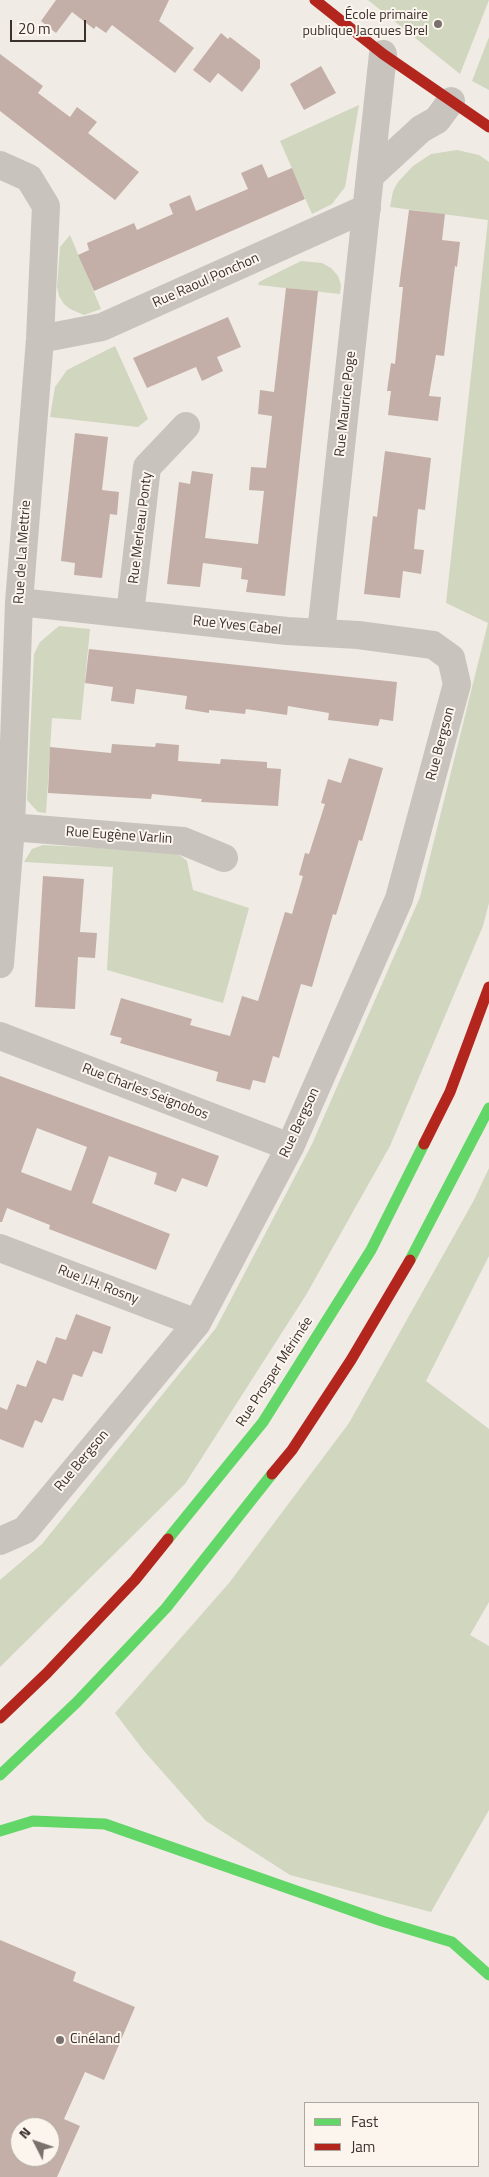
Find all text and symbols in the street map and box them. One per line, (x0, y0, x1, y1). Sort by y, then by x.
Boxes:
place label: École primaire publique Jacques Brel (302, 8, 428, 40)
scale bar (12, 10, 89, 42)
text: 20 m (18, 17, 51, 40)
marker: École primaire publique Jacques Brel (432, 18, 444, 30)
street label: Rue Raoul Ponchon (150, 250, 262, 312)
street label: Rue Maurice Poge (332, 350, 360, 458)
street label: Rue Merleau Ponty (126, 471, 156, 585)
street label: Rue de La Mettrie (11, 500, 35, 604)
street label: Rue Yves Cabel (192, 613, 282, 639)
street label: Rue Bergson (423, 705, 459, 783)
street label: Rue Eugène Varlin (65, 824, 173, 848)
street label: Rue Charles Seignobos (79, 1060, 211, 1124)
street label: Rue Bergson (276, 1085, 324, 1161)
street label: Rue J.H. Rosny (55, 1262, 141, 1308)
street label: Rue Prosper Mérimée (233, 1314, 317, 1430)
street label: Rue Bergson (51, 1427, 113, 1495)
place label: Cinéland (70, 2032, 120, 2048)
marker: Cinéland (54, 2034, 66, 2046)
legend (304, 2102, 479, 2167)
text: Fast (351, 2110, 378, 2133)
north arrow (10, 2117, 60, 2167)
text: N (13, 2122, 35, 2143)
text: Jam (351, 2135, 375, 2158)

